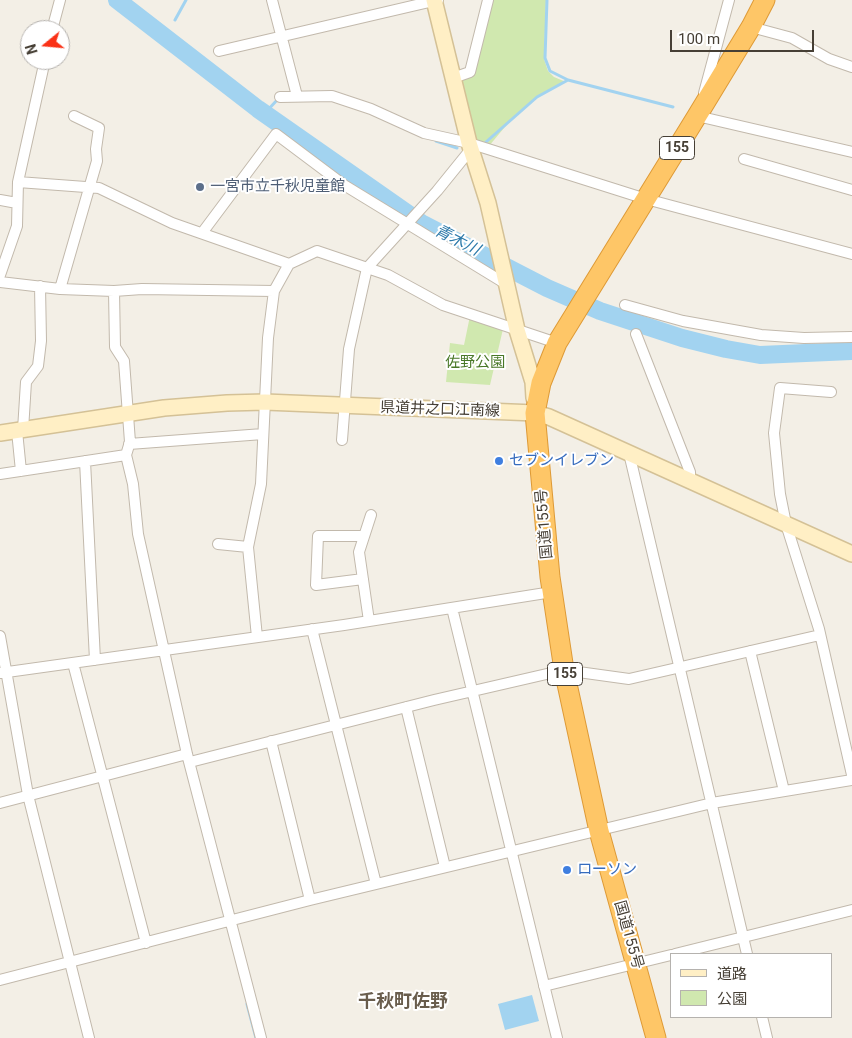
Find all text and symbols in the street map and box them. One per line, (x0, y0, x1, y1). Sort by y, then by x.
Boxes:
north arrow (20, 20, 70, 70)
scale bar (672, 20, 816, 52)
text: 100 m (678, 30, 720, 48)
text: N (23, 42, 41, 56)
road number: 155 (660, 136, 694, 160)
place label: 一宮市立千秋児童館 (210, 178, 345, 196)
marker: 一宮市立千秋児童館 (194, 181, 206, 193)
water label: 青木川 (431, 222, 483, 260)
park label: 佐野公園 (445, 354, 505, 372)
street label: 県道井之口江南線 (380, 399, 500, 421)
place label: セブンイレブン (509, 452, 614, 470)
marker: セブンイレブン (493, 455, 505, 467)
street label: 国道155号 (533, 488, 557, 560)
road number: 155 (548, 662, 582, 686)
place label: ローソン (577, 861, 637, 879)
marker: ローソン (561, 864, 573, 876)
street label: 国道155号 (610, 899, 646, 971)
legend (670, 953, 832, 1018)
text: 道路 (717, 965, 747, 983)
text: 公園 (717, 990, 747, 1008)
district label: 千秋町佐野 (358, 991, 448, 1013)

